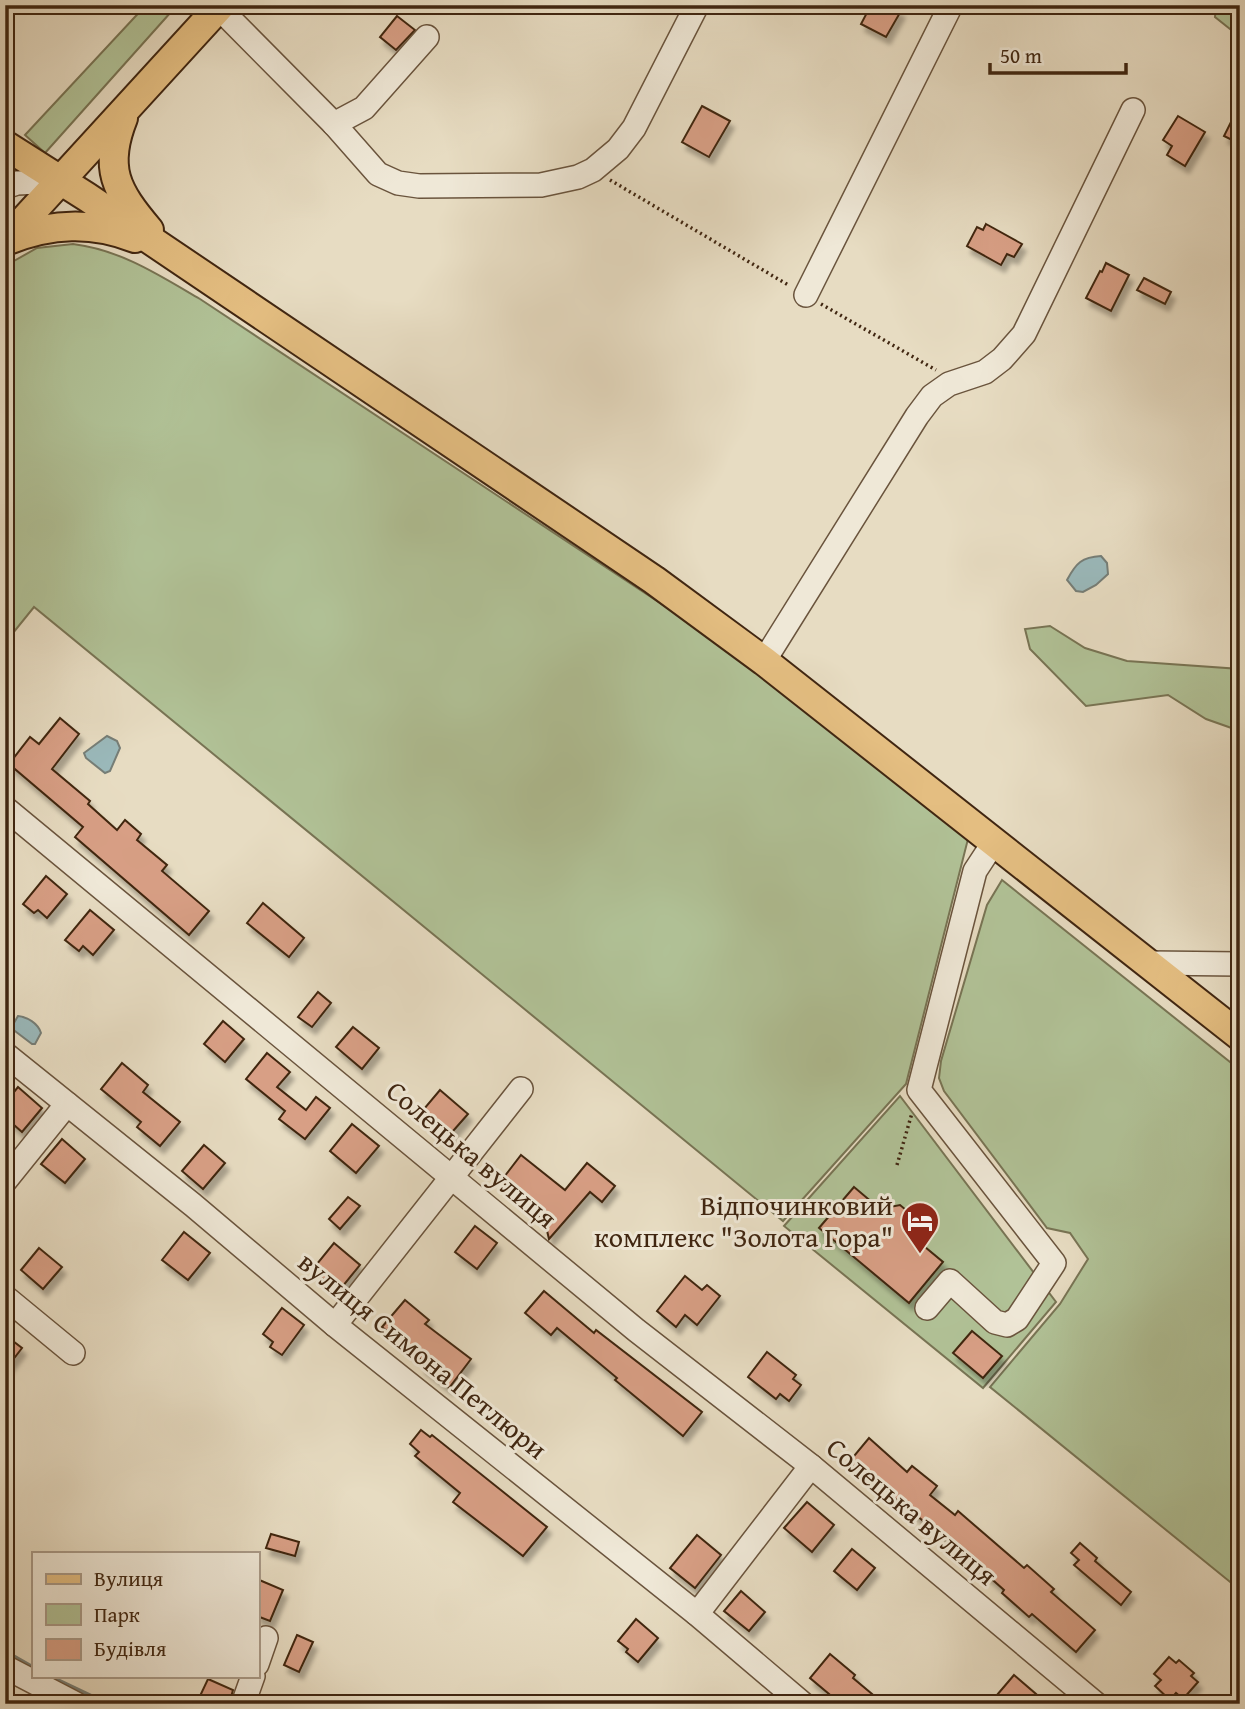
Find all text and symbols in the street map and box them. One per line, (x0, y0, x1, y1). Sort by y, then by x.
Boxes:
scale bar (990, 32, 1126, 76)
text: 50 m (1000, 40, 1042, 71)
street label: Солецька вулиця (378, 1070, 566, 1237)
place label: Відпочинковий комплекс "Золота Гора" (594, 1184, 893, 1257)
hotel icon: Відпочинковий комплекс "Золота Гора" (899, 1200, 941, 1255)
street label: вулиця Симона Петлюри (290, 1241, 557, 1468)
street label: Солецька вулиця (818, 1427, 1006, 1594)
legend (32, 1552, 259, 1678)
text: Вулиця (94, 1563, 164, 1594)
text: Парк (94, 1599, 140, 1630)
text: Будівля (94, 1633, 167, 1664)

